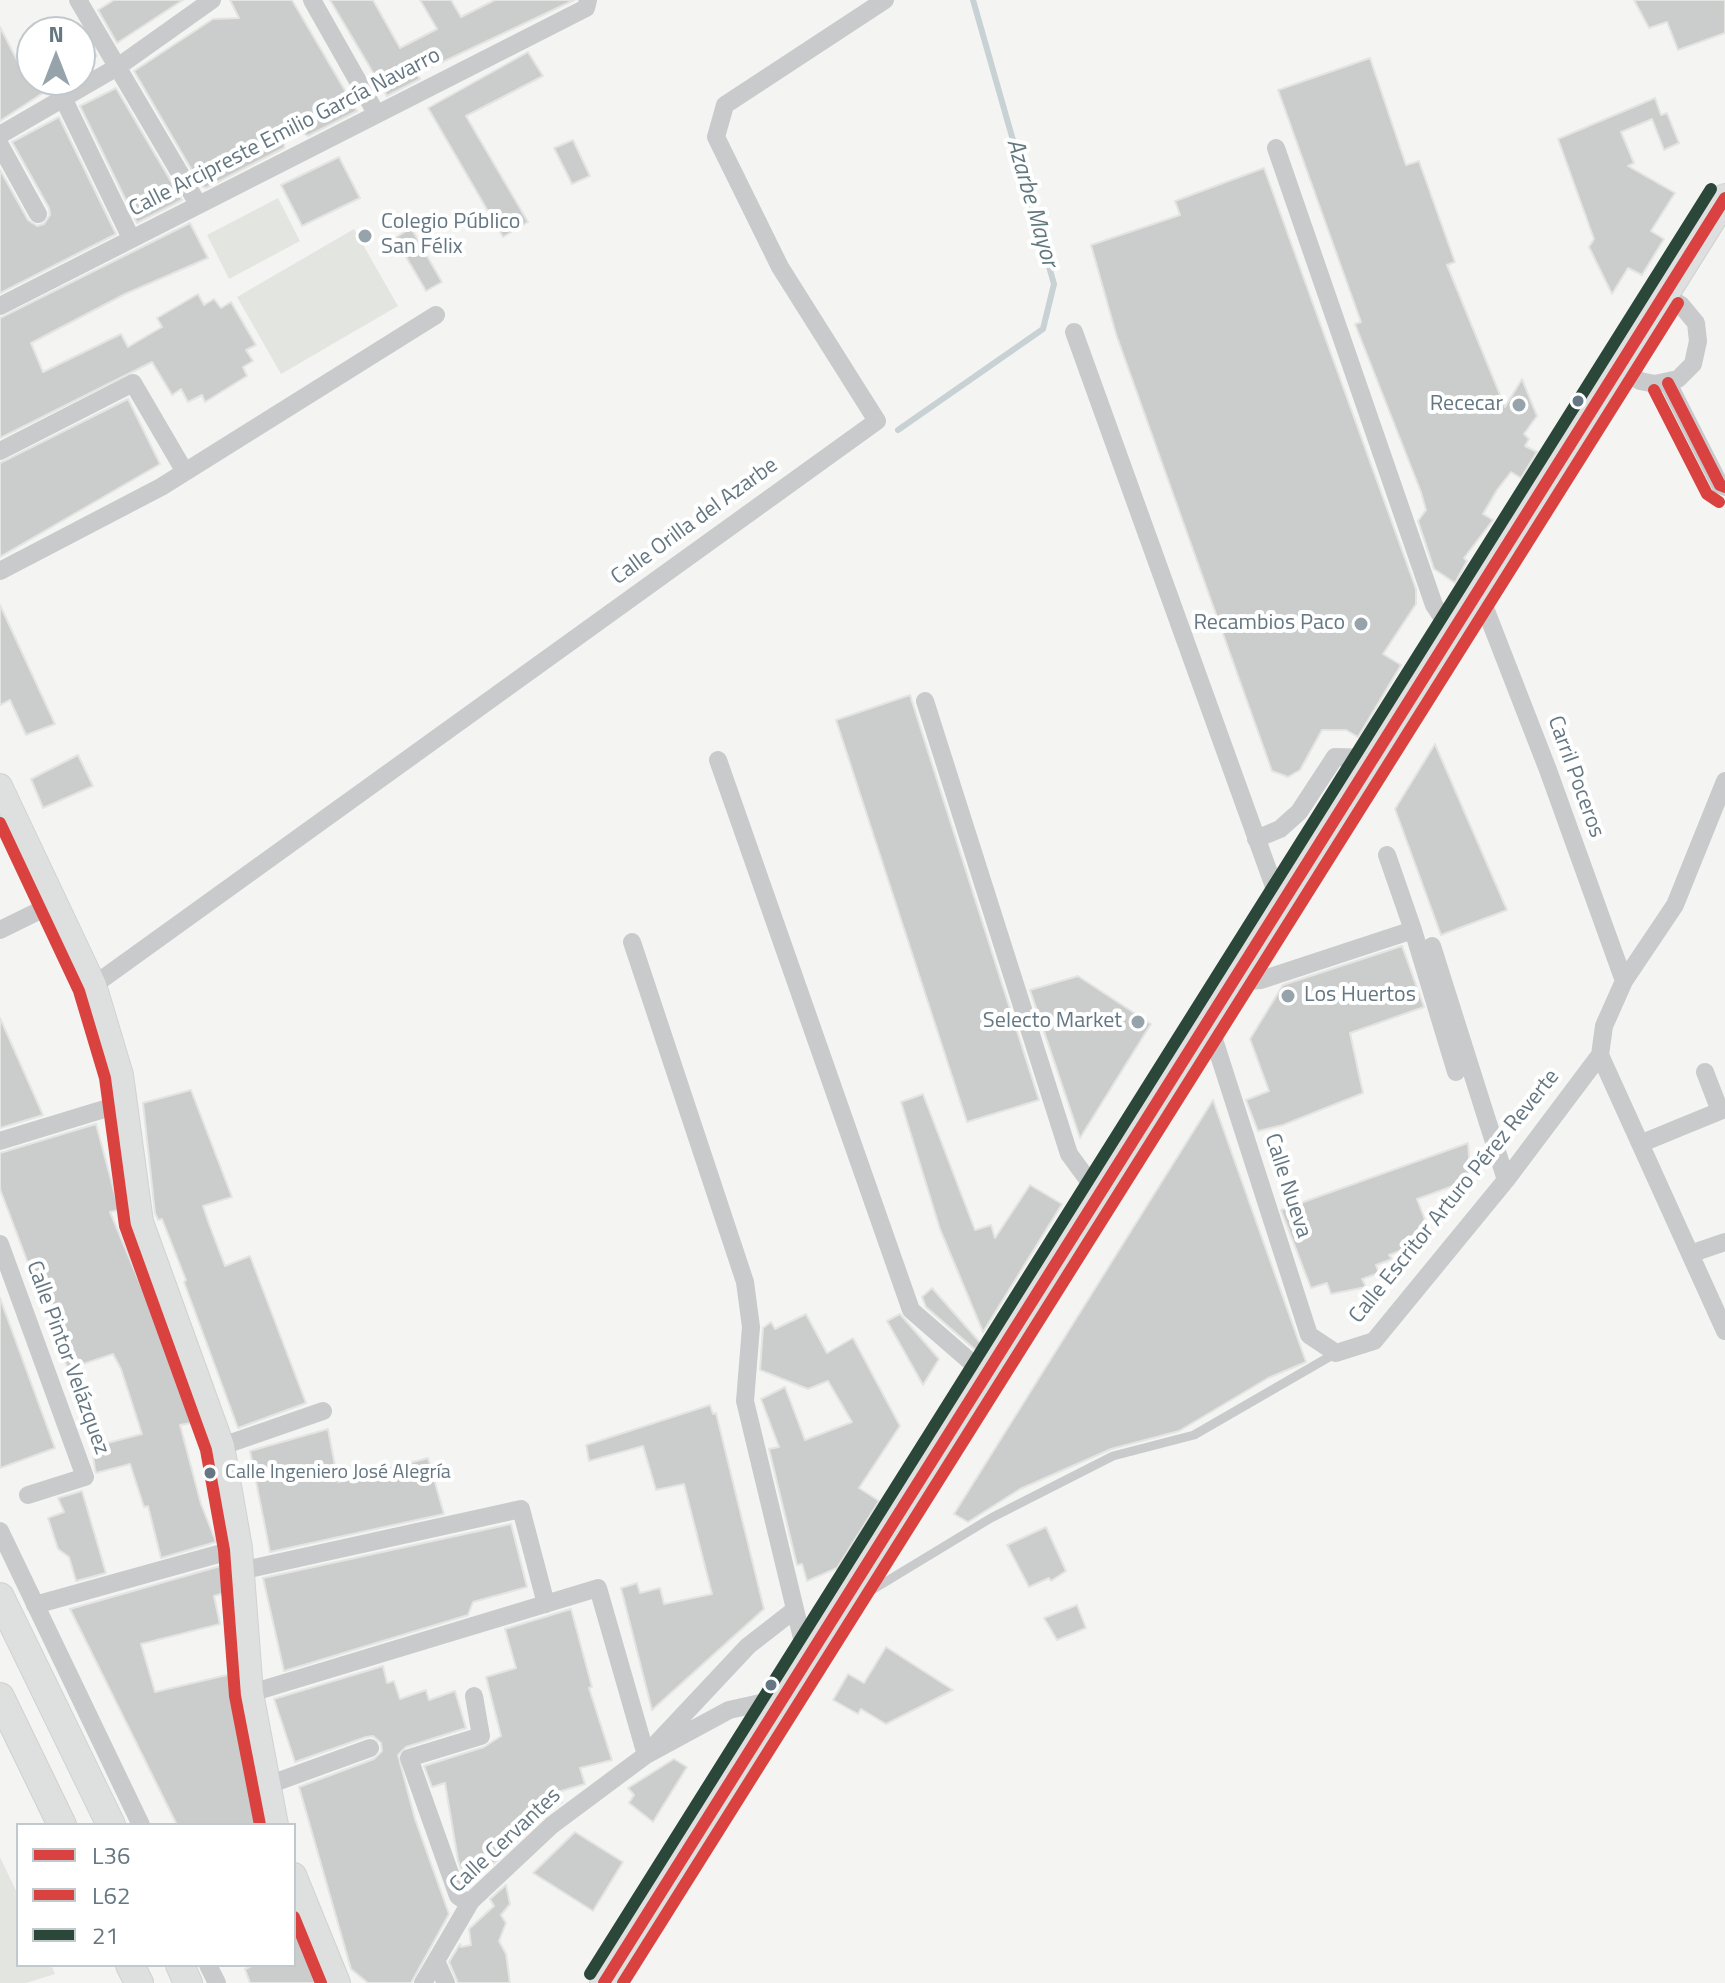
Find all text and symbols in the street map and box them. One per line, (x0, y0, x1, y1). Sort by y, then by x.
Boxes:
north arrow (16, 16, 96, 96)
text: N (48, 17, 64, 51)
street label: Calle Arcipreste Emilio García Navarro (125, 43, 445, 223)
water label: Azarbe Mayor (999, 136, 1063, 270)
place label: Colegio Público San Félix (381, 210, 520, 262)
marker: Colegio Público San Félix (356, 227, 374, 245)
place label: Rececar (1430, 392, 1503, 418)
unlabelled marker (1570, 393, 1586, 409)
marker: Rececar (1510, 396, 1528, 414)
street label: Calle Orilla del Azarbe (607, 453, 783, 591)
place label: Recambios Paco (1193, 611, 1345, 637)
marker: Recambios Paco (1352, 615, 1370, 633)
street label: Carril Poceros (1541, 713, 1609, 841)
place label: Los Huertos (1304, 983, 1416, 1009)
marker: Los Huertos (1279, 987, 1297, 1005)
place label: Selecto Market (983, 1009, 1122, 1035)
marker: Selecto Market (1129, 1013, 1147, 1031)
street label: Calle Escritor Arturo Pérez Reverte (1344, 1065, 1566, 1329)
street label: Calle Nueva (1258, 1131, 1316, 1241)
street label: Calle Pintor Velázquez (20, 1258, 114, 1458)
place label: Calle Ingeniero José Alegría (225, 1461, 451, 1485)
marker: Calle Ingeniero José Alegría (202, 1465, 218, 1481)
unlabelled marker (763, 1677, 779, 1693)
street label: Calle Cervantes (445, 1783, 567, 1899)
legend (16, 1823, 296, 1967)
text: L36 (92, 1837, 130, 1873)
text: L62 (92, 1877, 130, 1913)
text: 21 (92, 1917, 119, 1953)

